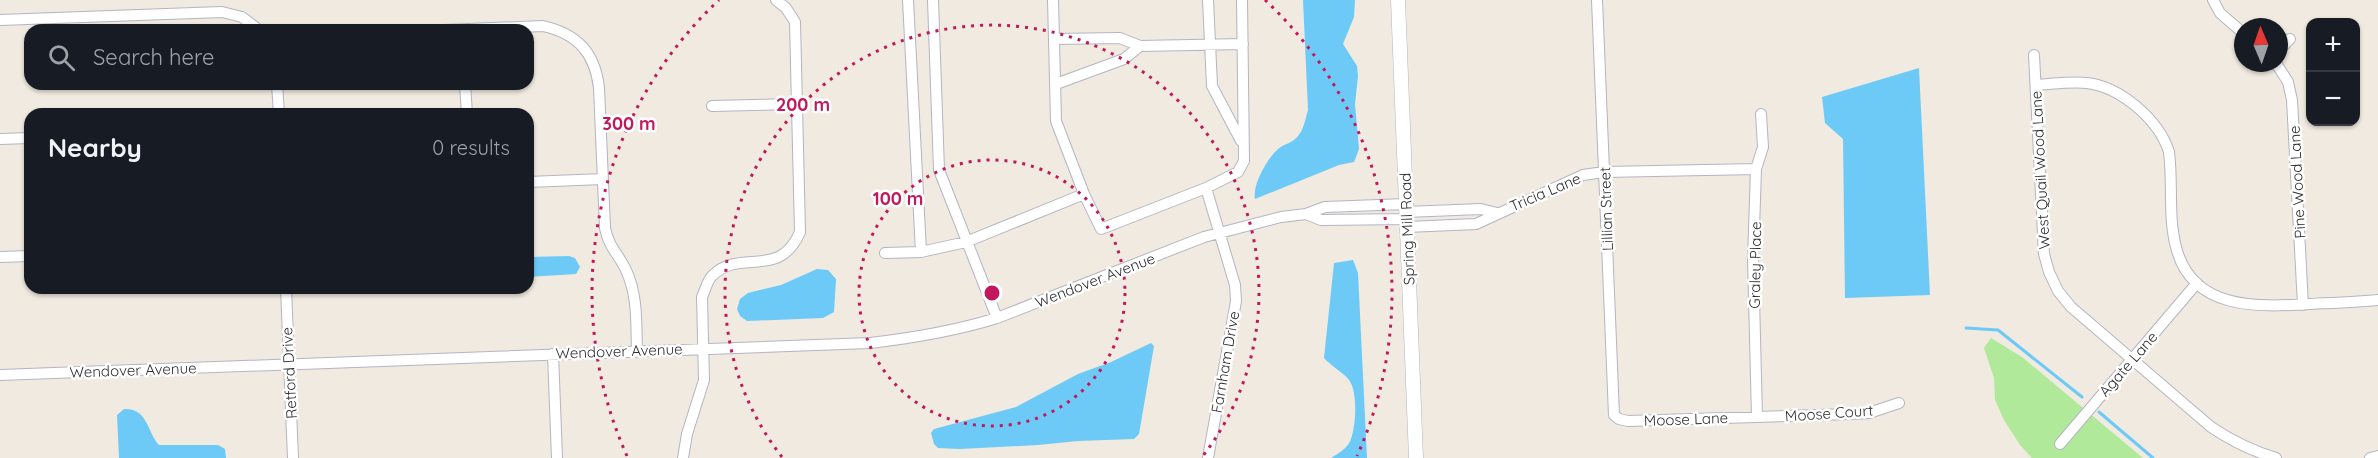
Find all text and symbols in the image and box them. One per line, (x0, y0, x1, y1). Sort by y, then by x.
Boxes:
north arrow (2234, 18, 2288, 72)
map controls (2306, 18, 2360, 126)
button: + (2306, 18, 2360, 72)
search box (24, 24, 534, 90)
icon: search (45, 41, 78, 74)
text: Search here (93, 43, 214, 71)
button: − (2306, 72, 2360, 126)
street label: West Quail Wood Lane (2026, 90, 2054, 250)
text: 200 m (776, 93, 830, 116)
text: 300 m (602, 112, 656, 135)
street label: Pine Wood Lane (2285, 125, 2309, 239)
text: Nearby (48, 131, 142, 164)
text: 0 results (432, 135, 510, 160)
street label: Lillian Street (1595, 167, 1617, 251)
street label: Tricia Lane (1507, 168, 1583, 216)
street label: Spring Mill Road (1396, 172, 1418, 286)
text: 100 m (873, 187, 923, 210)
street label: Graley Place (1745, 221, 1765, 309)
street label: Wendover Avenue (1032, 248, 1158, 312)
centre of rings (982, 283, 1002, 303)
street label: Farnham Drive (1207, 310, 1243, 414)
street label: Retford Drive (277, 327, 301, 419)
street label: Agate Lane (2095, 328, 2161, 400)
street label: Wendover Avenue (555, 339, 683, 363)
street label: Wendover Avenue (69, 358, 197, 382)
street label: Moose Court (1784, 400, 1874, 426)
street label: Moose Lane (1644, 408, 1728, 430)

